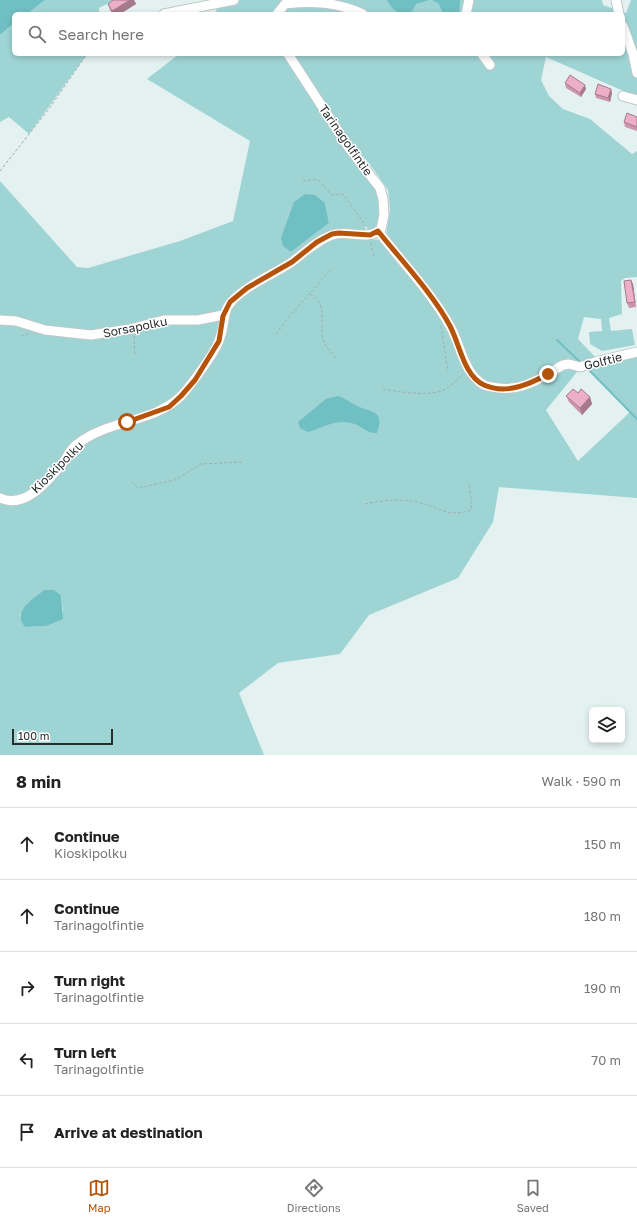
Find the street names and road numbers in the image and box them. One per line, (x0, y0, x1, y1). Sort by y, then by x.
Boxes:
street label: Tarinagolfintie (316, 102, 376, 178)
street label: Sorsapolku (102, 313, 168, 341)
street label: Golftie (582, 349, 624, 373)
street label: Kioskipolku (28, 438, 86, 496)

